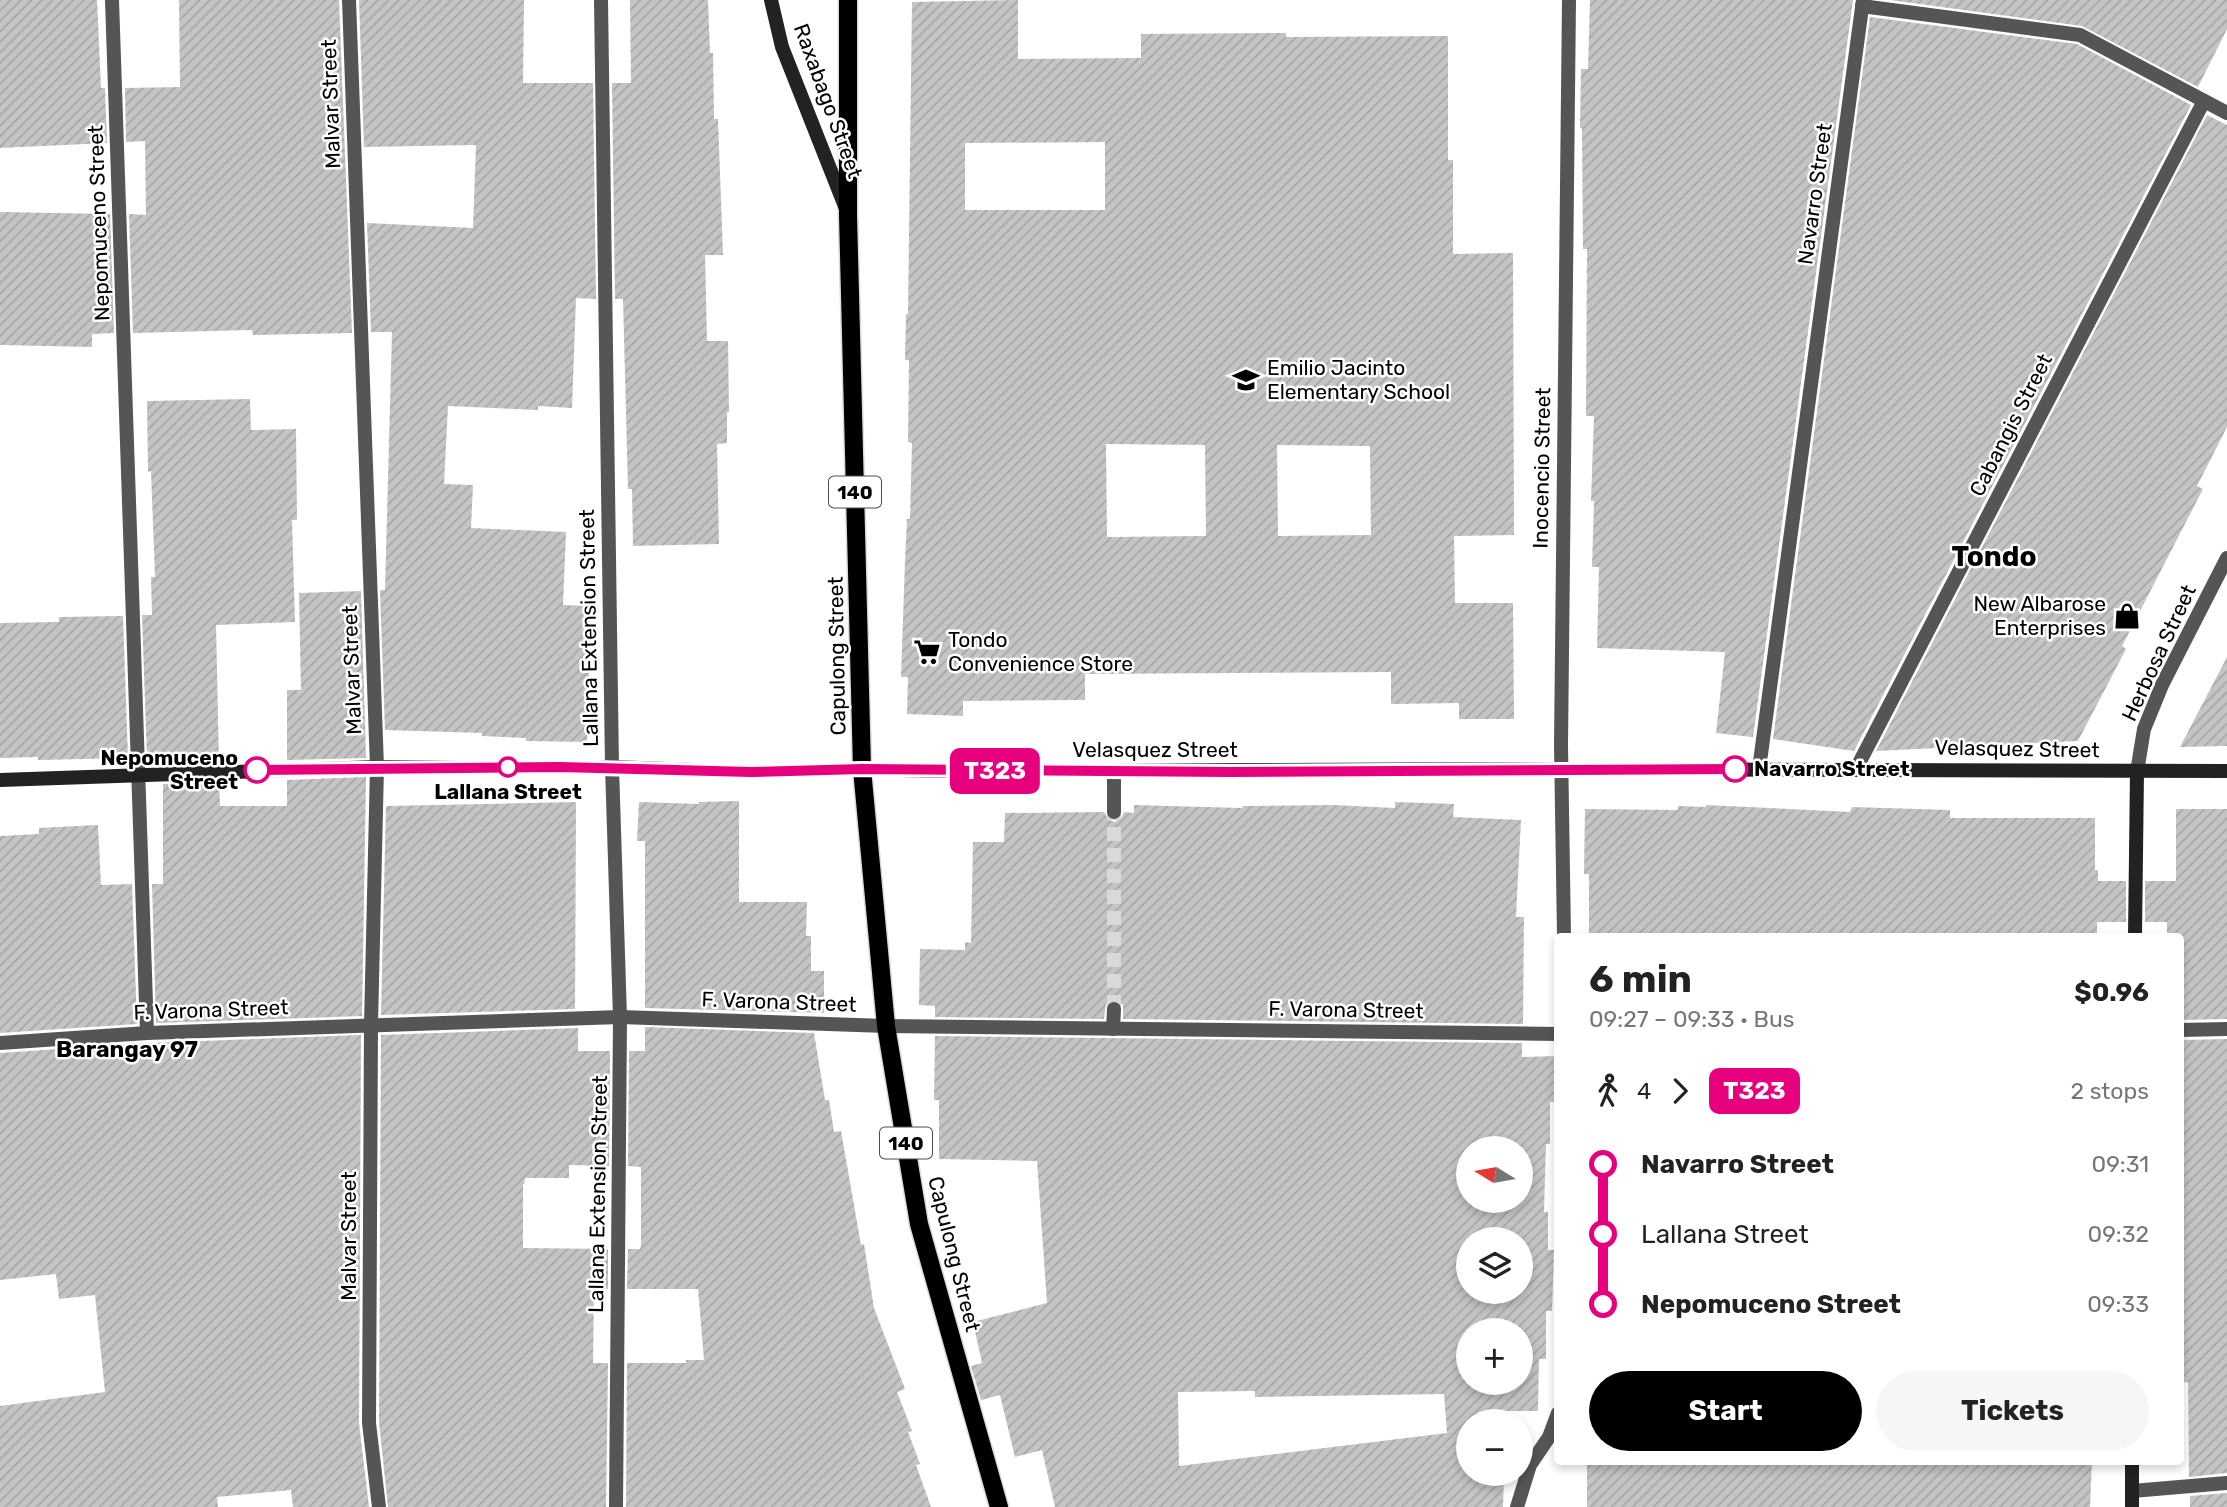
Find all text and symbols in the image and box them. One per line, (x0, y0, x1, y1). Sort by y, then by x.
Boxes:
street label: Raxabago Street (789, 20, 868, 182)
street label: Malvar Street (316, 39, 345, 169)
street label: Navarro Street (1792, 122, 1837, 266)
street label: Nepomuceno Street (83, 125, 114, 322)
street label: Cabangis Street (1964, 349, 2057, 500)
place label: Emilio Jacinto Elementary School (1267, 355, 1450, 404)
school or university icon: Emilio Jacinto Elementary School (1231, 365, 1261, 395)
street label: Inocencio Street (1528, 387, 1555, 549)
road number: 140 (829, 477, 881, 508)
street label: Lallana Extension Street (574, 509, 603, 747)
district label: Tondo (1951, 540, 2037, 573)
street label: Capulong Street (823, 576, 850, 736)
street label: Herbosa Street (2116, 581, 2201, 725)
place label: New Albarose Enterprises (1973, 591, 2106, 640)
shop icon: New Albarose Enterprises (2112, 601, 2142, 631)
street label: Malvar Street (337, 605, 366, 735)
place label: Tondo Convenience Store (948, 627, 1133, 676)
supermarket icon: Tondo Convenience Store (912, 637, 942, 667)
street label: Velasquez Street (1934, 735, 2100, 762)
street label: Velasquez Street (1072, 737, 1238, 762)
place label: Nepomuceno Street (100, 745, 238, 794)
line badge: T323 (946, 748, 1044, 794)
marker: Navarro Street (1722, 756, 1748, 782)
place label: Navarro Street (1754, 756, 1910, 781)
marker: Nepomuceno Street (244, 757, 270, 783)
marker: Lallana Street (498, 757, 518, 777)
text: T323 (964, 757, 1026, 785)
place label: Lallana Street (434, 779, 582, 804)
text: 6 min (1589, 956, 1692, 1002)
text: $0.96 (2074, 977, 2149, 1008)
street label: F. Varona Street (701, 986, 857, 1017)
street label: F. Varona Street (133, 994, 289, 1025)
street label: F. Varona Street (1268, 996, 1424, 1023)
text: 09:27 – 09:33 · Bus (1589, 1005, 1794, 1033)
district label: Barangay 97 (56, 1035, 198, 1063)
icon: walk (1589, 1072, 1627, 1110)
icon: forward (1661, 1072, 1699, 1110)
street label: Lallana Extension Street (583, 1075, 612, 1313)
text: 4 (1637, 1077, 1651, 1105)
text: T323 (1723, 1077, 1786, 1105)
text: 2 stops (2071, 1077, 2149, 1105)
road number: 140 (880, 1128, 932, 1158)
north arrow (1456, 1136, 1533, 1213)
map controls (1456, 1136, 1533, 1486)
text: Navarro Street (1641, 1149, 1834, 1180)
text: 09:31 (2092, 1150, 2149, 1178)
street label: Malvar Street (336, 1171, 361, 1301)
street label: Capulong Street (923, 1174, 986, 1334)
text: Lallana Street (1641, 1219, 1809, 1250)
text: 09:32 (2088, 1220, 2149, 1248)
button: layers (1456, 1227, 1533, 1304)
text: Nepomuceno Street (1641, 1289, 1901, 1320)
text: 09:33 (2087, 1290, 2149, 1318)
button: + (1456, 1318, 1533, 1395)
button: Start (1589, 1371, 1862, 1451)
button: Tickets (1876, 1371, 2149, 1451)
button: − (1456, 1409, 1533, 1486)

